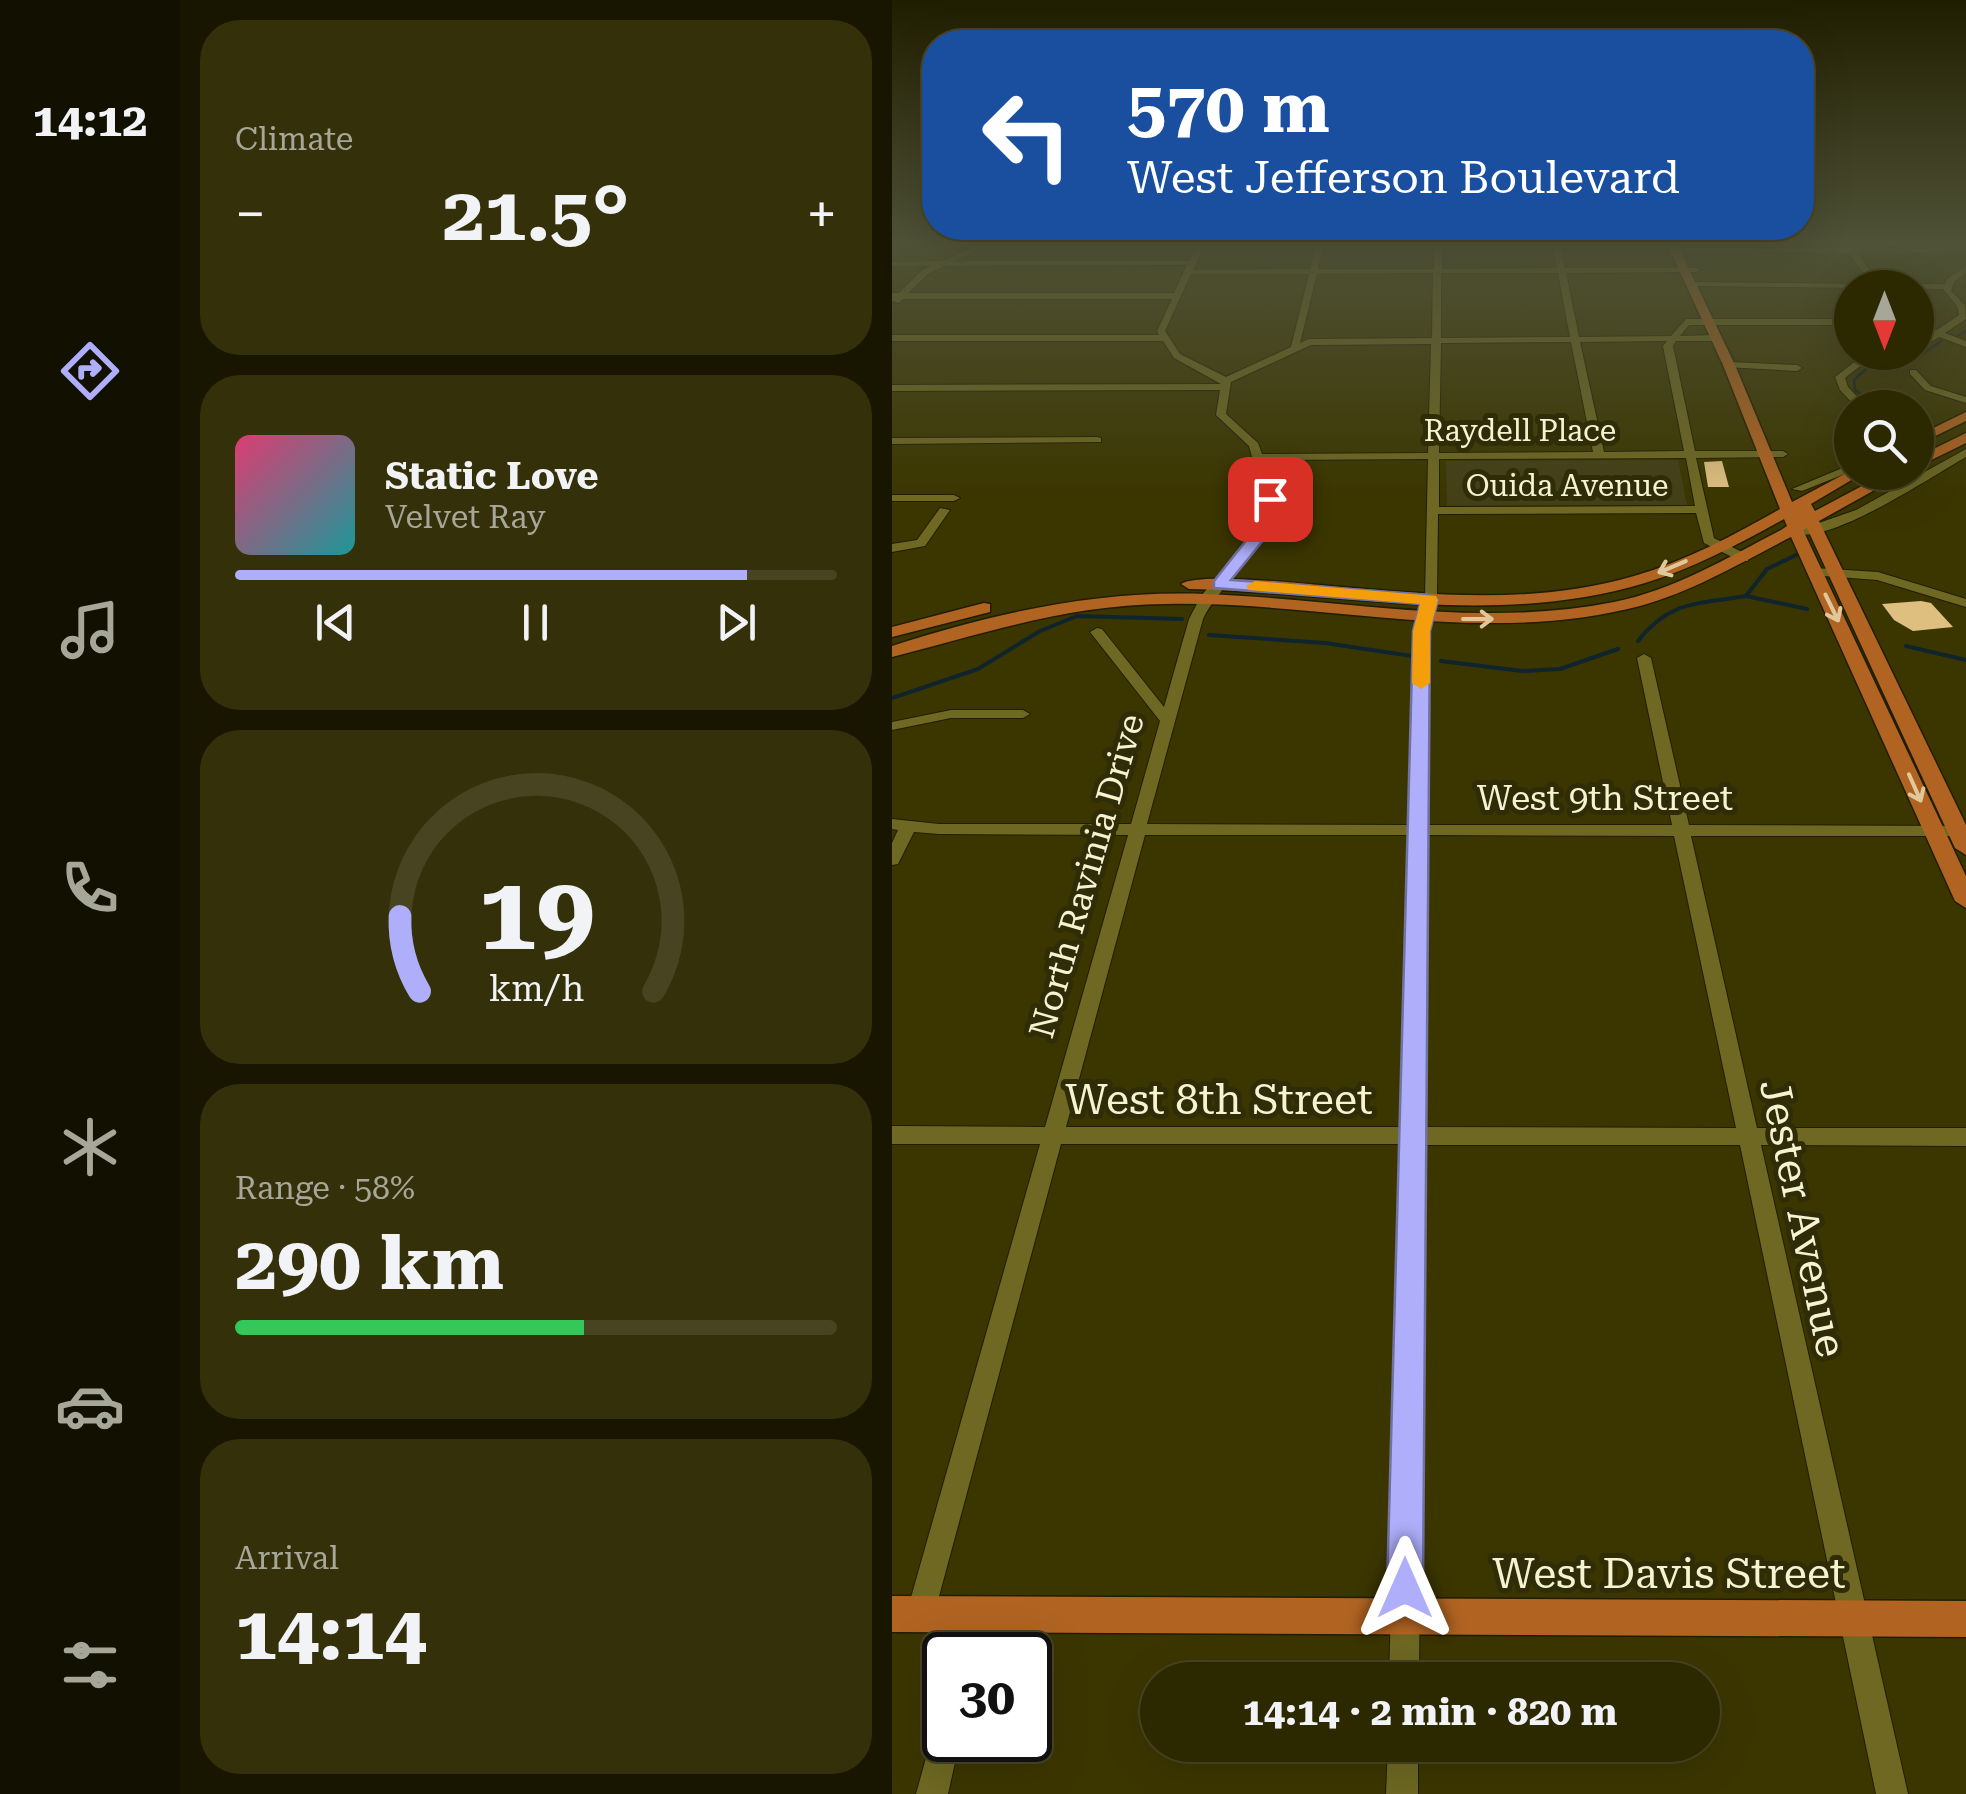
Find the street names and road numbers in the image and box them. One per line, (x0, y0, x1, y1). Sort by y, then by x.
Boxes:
street label: Raydell Place (1424, 413, 1616, 448)
street label: Ouida Avenue (1466, 468, 1668, 503)
street label: North Ravinia Drive (1021, 709, 1153, 1043)
street label: West 9th Street (1477, 778, 1733, 819)
street label: West 8th Street (1065, 1075, 1373, 1124)
street label: Jester Avenue (1750, 1075, 1856, 1361)
street label: West Davis Street (1492, 1549, 1846, 1598)

